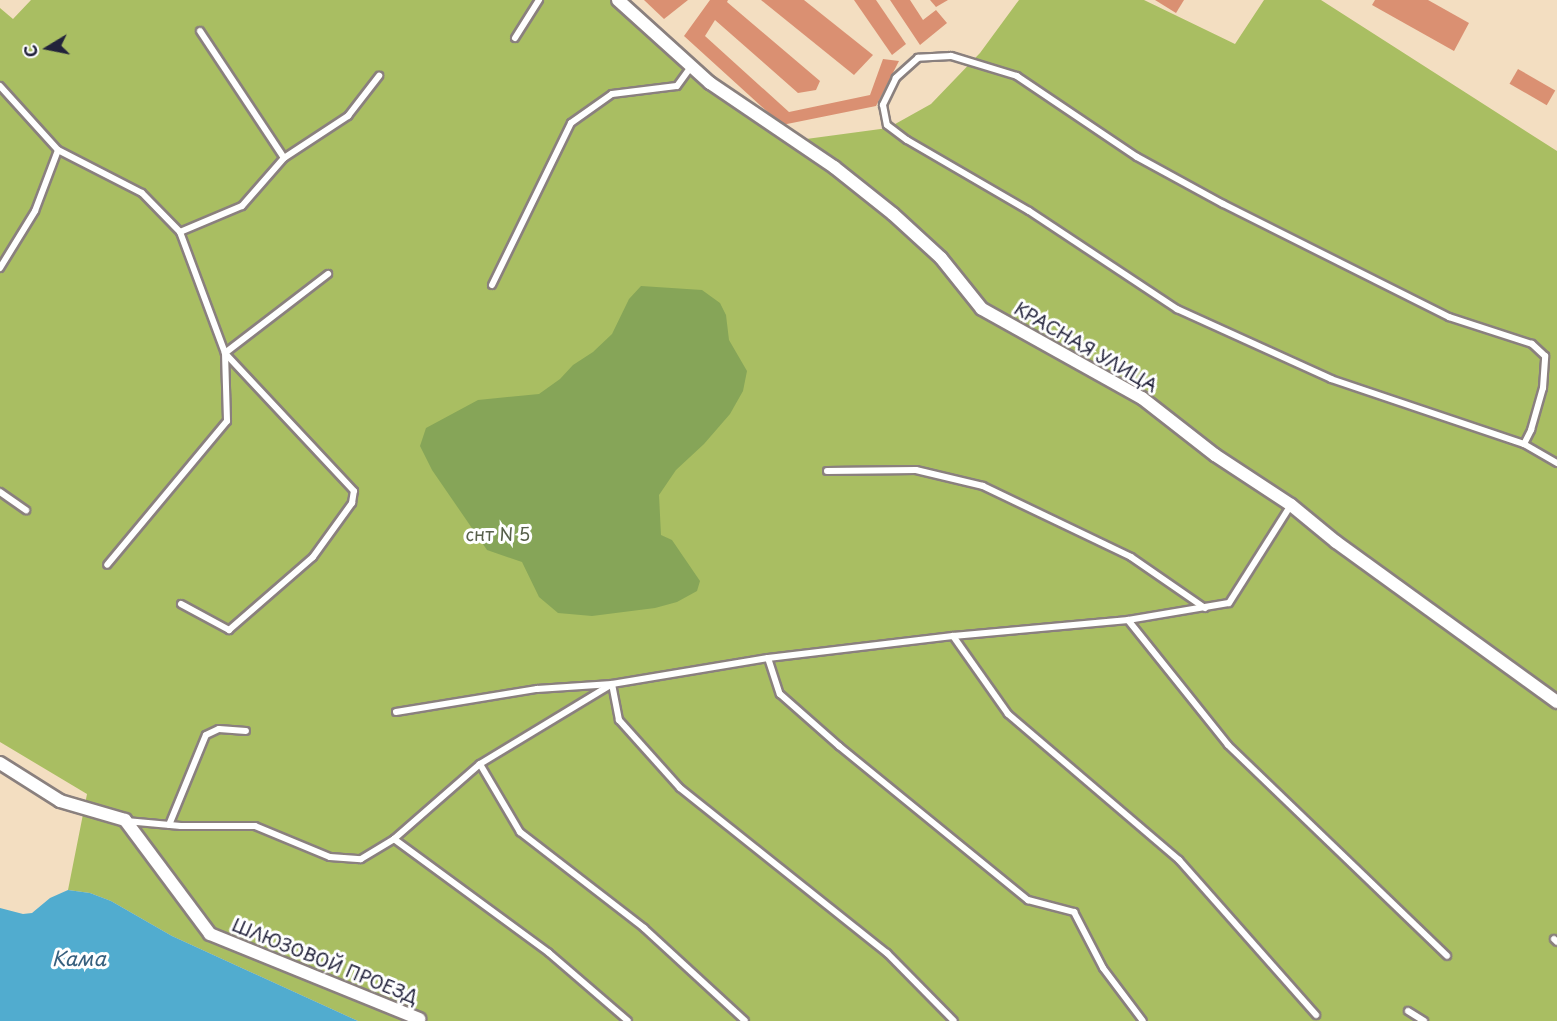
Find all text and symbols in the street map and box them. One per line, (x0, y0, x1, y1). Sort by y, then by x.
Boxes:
north arrow (18, 18, 78, 78)
text: С (17, 43, 43, 59)
street label: КРАСНАЯ УЛИЦА (1011, 297, 1161, 397)
park label: снт N 5 (465, 523, 531, 545)
street label: ШЛЮЗОВОЙ ПРОЕЗД (229, 914, 421, 1008)
water label: Кама (52, 946, 106, 970)

